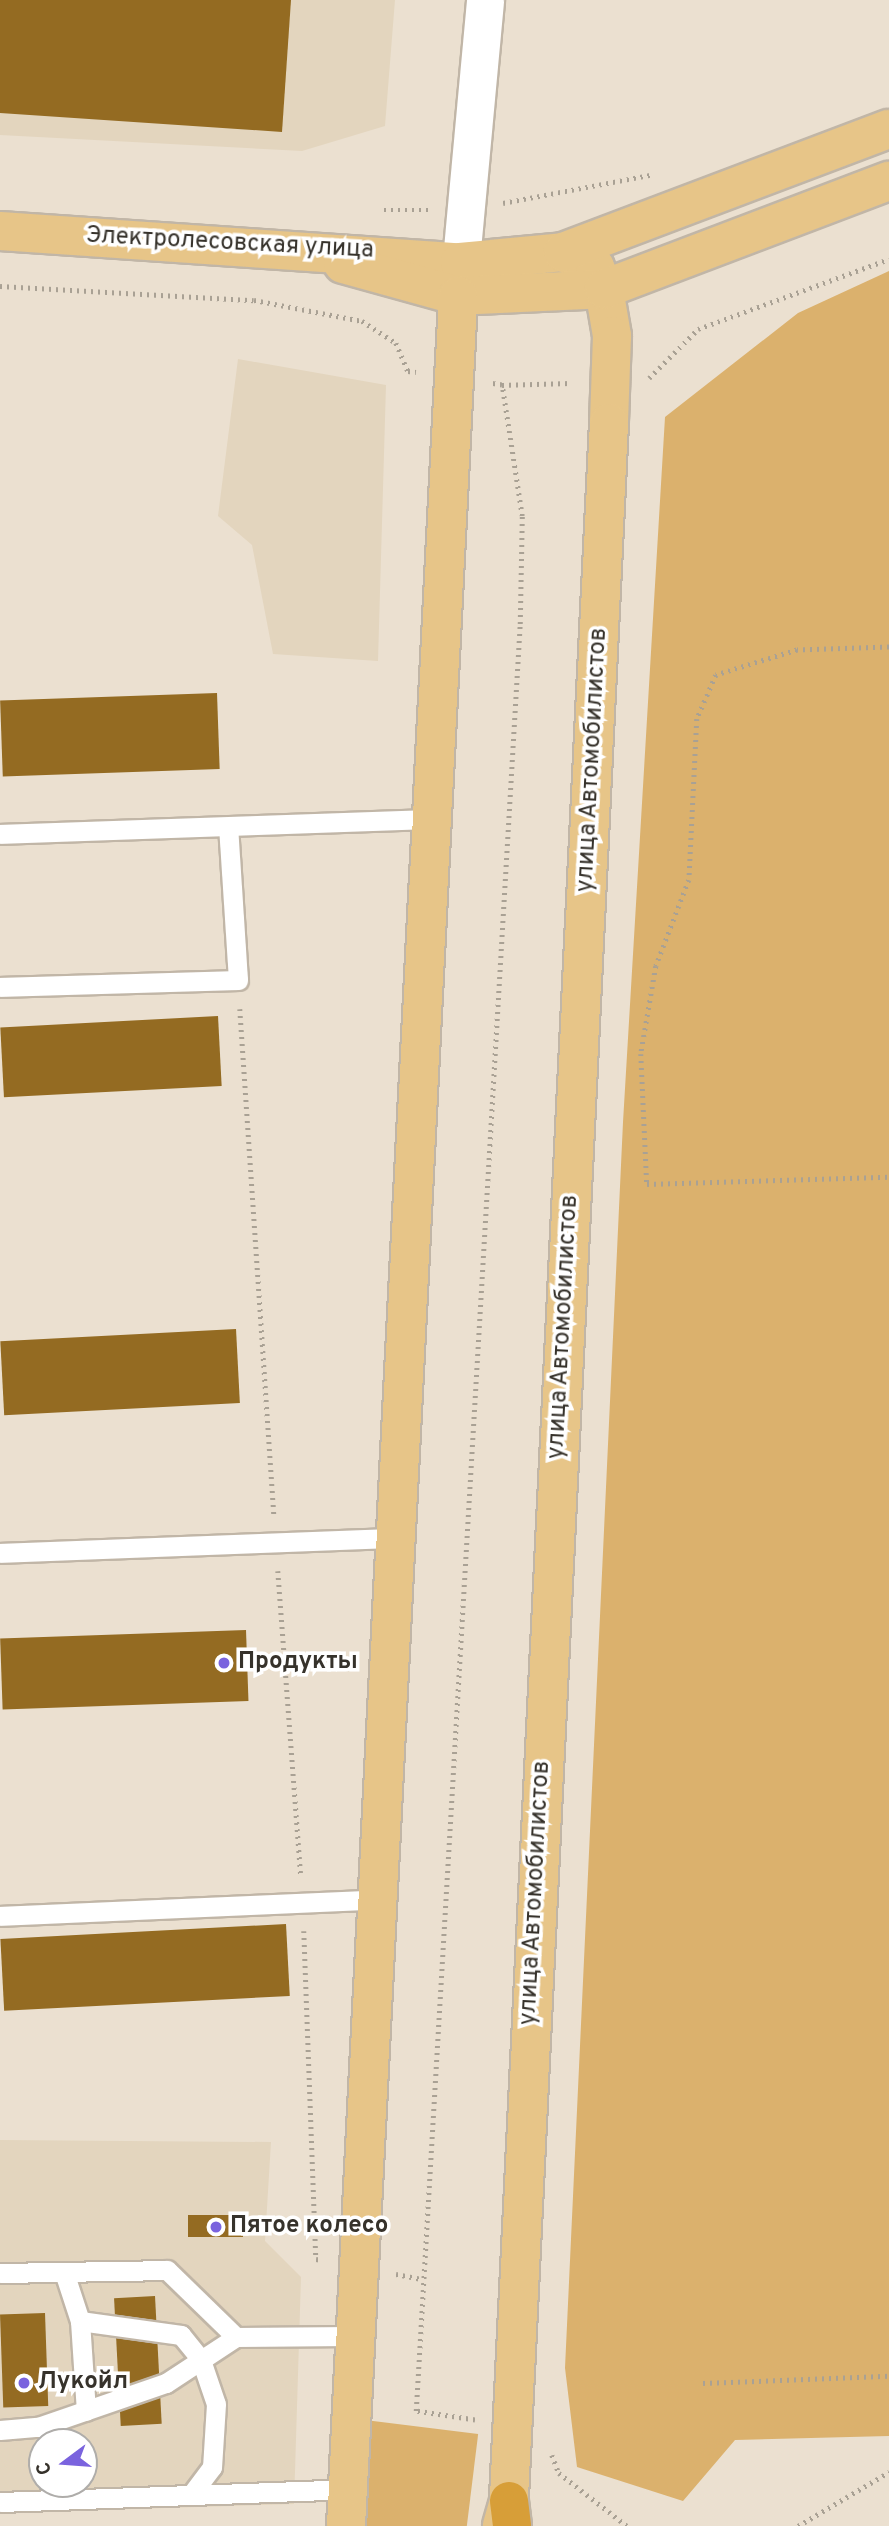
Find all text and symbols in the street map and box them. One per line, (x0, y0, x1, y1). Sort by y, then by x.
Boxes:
street label: Электролесовская улица (85, 222, 375, 266)
street label: улица Автомобилистов (572, 626, 614, 894)
street label: улица Автомобилистов (543, 1193, 585, 1461)
place label: Продукты (238, 1649, 358, 1677)
marker: Продукты (216, 1655, 232, 1671)
street label: улица Автомобилистов (515, 1759, 557, 2027)
place label: Пятое колесо (230, 2213, 388, 2241)
marker: Пятое колесо (208, 2219, 224, 2235)
place label: Лукойл (38, 2369, 128, 2397)
marker: Лукойл (16, 2375, 32, 2391)
north arrow (28, 2428, 98, 2498)
text: С (32, 2459, 58, 2477)

